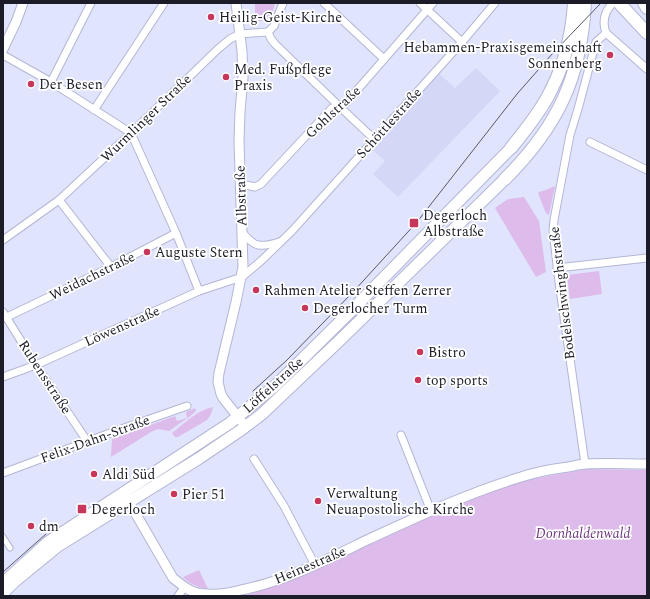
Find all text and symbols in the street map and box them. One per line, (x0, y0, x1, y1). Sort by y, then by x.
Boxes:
place label: Heilig-Geist-Kirche (219, 7, 342, 28)
marker: Heilig-Geist-Kirche (206, 12, 216, 22)
place label: Hebammen-Praxisgemeinschaft Sonnenberg (403, 37, 602, 74)
marker: Hebammen-Praxisgemeinschaft Sonnenberg (605, 50, 615, 60)
place label: Med. Fußpflege Praxis (234, 59, 332, 96)
street label: Wurmlinger Straße (96, 69, 196, 167)
marker: Med. Fußpflege Praxis (221, 72, 231, 82)
place label: Der Besen (39, 74, 103, 95)
marker: Der Besen (26, 79, 36, 89)
street label: Gohlstraße (300, 81, 366, 143)
street label: Schöttlestraße (351, 82, 427, 163)
street label: Albstraße (229, 165, 253, 227)
place label: Degerloch Albstraße (423, 205, 487, 242)
marker: Degerloch Albstraße (408, 217, 420, 229)
street label: Bodelschwinghstraße (543, 225, 581, 361)
place label: Auguste Stern (155, 242, 243, 263)
street label: Weidachstraße (46, 246, 139, 306)
marker: Auguste Stern (142, 247, 152, 257)
place label: Rahmen Atelier Steffen Zerrer (264, 280, 452, 301)
marker: Rahmen Atelier Steffen Zerrer (251, 285, 261, 295)
place label: Degerlocher Turm (313, 298, 428, 319)
street label: Löwenstraße (81, 300, 163, 352)
marker: Degerlocher Turm (300, 303, 310, 313)
street label: Rubensstraße (13, 336, 77, 418)
place label: Bistro (428, 342, 466, 363)
marker: Bistro (415, 347, 425, 357)
street label: Löffelstraße (238, 352, 308, 418)
place label: top sports (426, 370, 488, 391)
marker: top sports (413, 375, 423, 385)
street label: Felix-Dahn-Straße (37, 409, 153, 469)
place label: Aldi Süd (102, 464, 155, 485)
marker: Aldi Süd (89, 469, 99, 479)
place label: Verwaltung Neuapostolische Kirche (326, 483, 474, 520)
place label: Pier 51 (182, 484, 225, 505)
marker: Pier 51 (169, 489, 179, 499)
marker: Verwaltung Neuapostolische Kirche (313, 496, 323, 506)
place label: Degerloch (91, 499, 155, 520)
marker: Degerloch (76, 503, 88, 515)
place label: dm (39, 516, 59, 537)
marker: dm (26, 521, 36, 531)
park label: Dornhaldenwald (535, 523, 631, 544)
street label: Heinestraße (271, 540, 349, 590)

